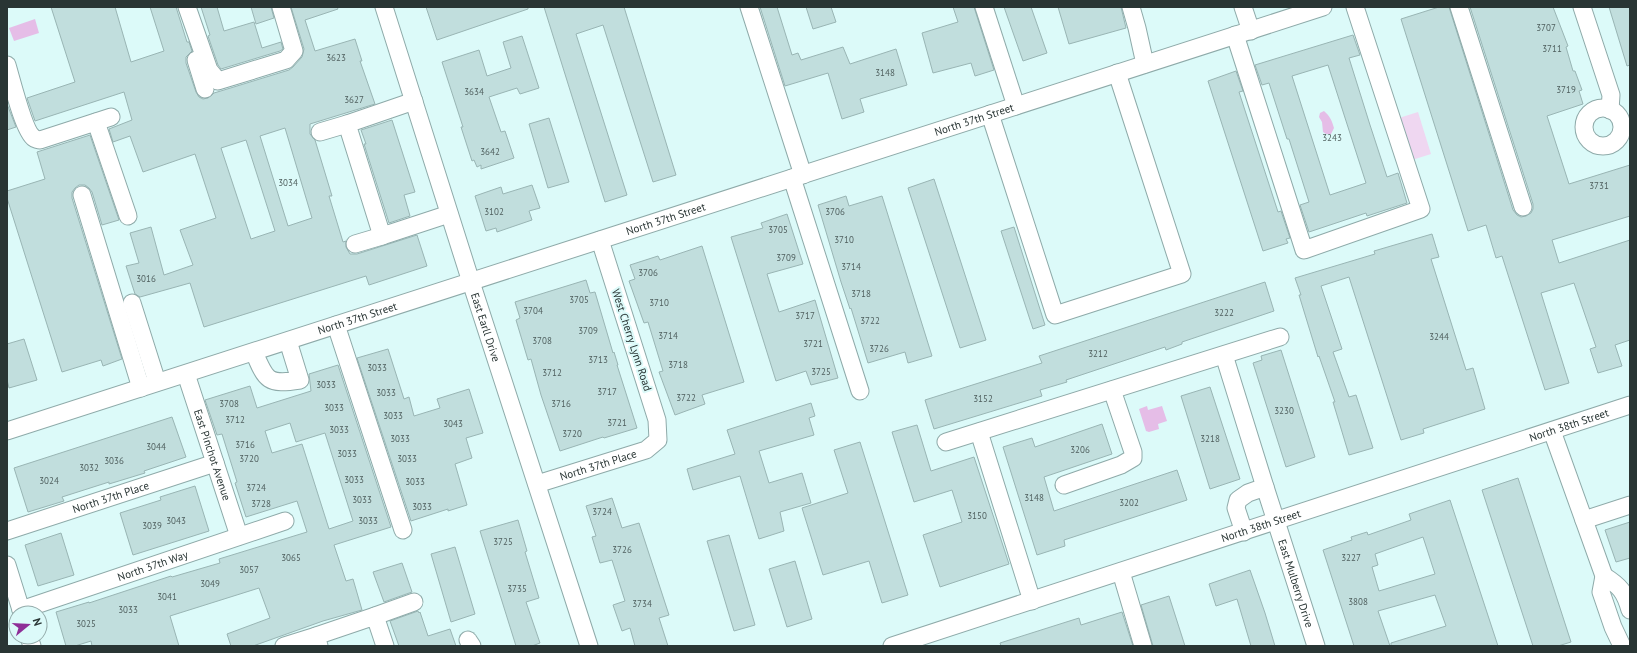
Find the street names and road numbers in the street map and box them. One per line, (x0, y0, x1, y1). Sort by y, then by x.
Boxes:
street label: North 37th Street (933, 100, 1016, 139)
street label: North 37th Street (624, 199, 707, 238)
street label: West Cherry Lynn Road (609, 287, 655, 393)
street label: East Earll Drive (468, 291, 504, 364)
street label: North 37th Street (316, 299, 399, 337)
street label: North 38th Street (1527, 405, 1611, 445)
street label: East Pinchot Avenue (191, 407, 234, 503)
street label: North 37th Place (558, 446, 639, 483)
street label: North 37th Place (71, 478, 151, 516)
street label: North 38th Street (1219, 506, 1303, 545)
street label: East Mulberry Drive (1275, 537, 1317, 630)
street label: North 37th Way (116, 547, 191, 584)

